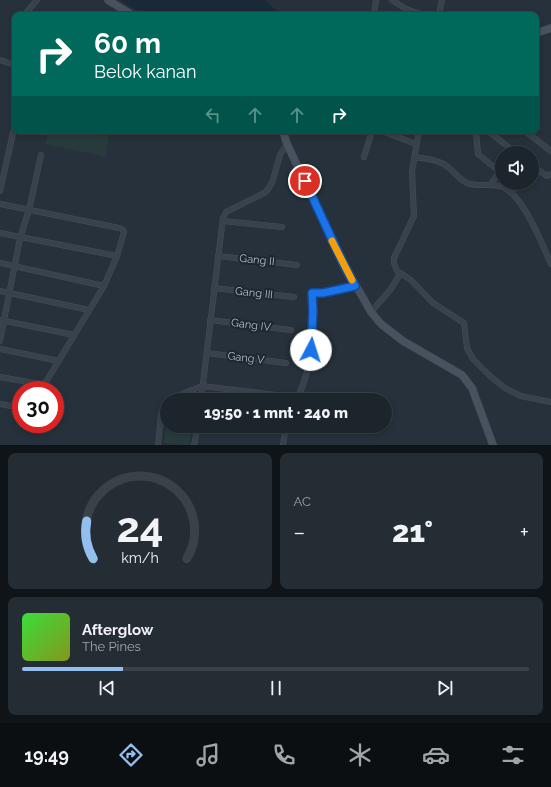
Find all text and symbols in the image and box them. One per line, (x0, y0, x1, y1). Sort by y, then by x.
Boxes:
text: 60 m (94, 27, 161, 60)
icon: right (28, 28, 80, 80)
text: Belok kanan (94, 61, 196, 82)
icon: left (202, 104, 224, 126)
icon: ahead (244, 104, 266, 126)
icon: ahead (286, 104, 308, 126)
icon: right (328, 104, 350, 126)
map controls (495, 146, 539, 190)
button: sound (495, 146, 539, 190)
pin (288, 164, 322, 198)
icon: arrive (294, 170, 316, 192)
street label: Gang II (239, 252, 275, 268)
street label: Gang III (234, 285, 274, 301)
street label: Gang IV (230, 316, 272, 334)
position arrow (290, 329, 332, 371)
street label: Gang V (227, 349, 266, 367)
speed limit sign: 30 (12, 381, 64, 433)
text: 19:50 · 1 mnt · 240 m (204, 404, 348, 422)
text: AC (294, 494, 311, 509)
text: 24 (116, 503, 163, 552)
text: 21° (392, 514, 433, 549)
text: − (294, 519, 305, 545)
text: + (520, 519, 529, 545)
text: km/h (121, 550, 159, 566)
text: Afterglow (82, 621, 153, 639)
text: The Pines (82, 639, 141, 654)
icon: previous (96, 677, 118, 699)
icon: pause (265, 677, 287, 699)
icon: next (434, 677, 456, 699)
icon: directions (117, 741, 145, 769)
icon: music (194, 741, 222, 769)
icon: phone (270, 741, 298, 769)
icon: climate (346, 741, 374, 769)
icon: car (422, 741, 450, 769)
icon: filters (499, 741, 527, 769)
text: 19:49 (24, 745, 69, 766)

